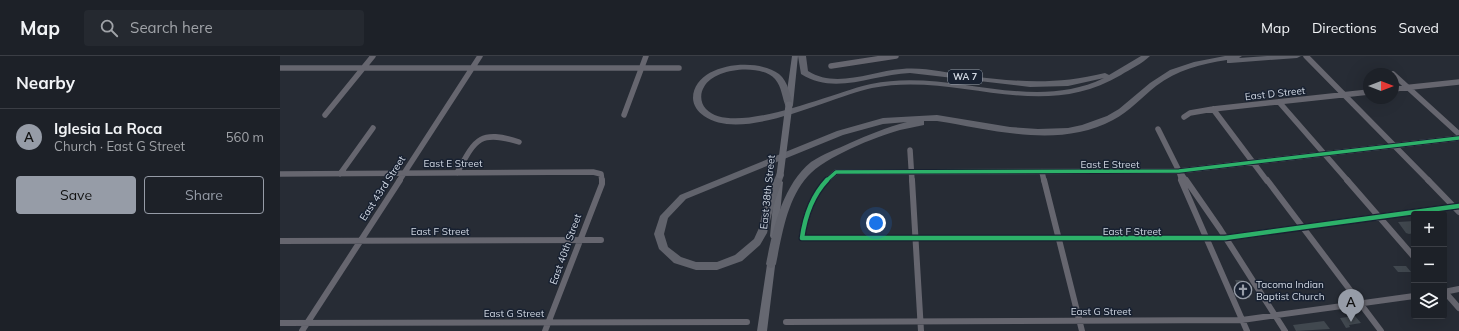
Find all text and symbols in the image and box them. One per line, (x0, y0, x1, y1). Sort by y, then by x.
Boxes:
search box (84, 10, 364, 46)
text: Map (20, 16, 60, 40)
icon: search (98, 17, 120, 39)
text: Search here (130, 18, 213, 37)
text: Map (1261, 19, 1290, 37)
text: Directions (1312, 19, 1377, 37)
text: Saved (1399, 19, 1439, 37)
north arrow (1363, 68, 1399, 104)
road number: WA 7 (948, 70, 982, 84)
text: Nearby (16, 72, 75, 93)
street label: East D Street (1244, 84, 1306, 103)
text: Iglesia La Roca (54, 119, 162, 138)
text: A (24, 129, 34, 145)
text: 560 m (226, 129, 264, 145)
text: Church · East G Street (54, 138, 185, 154)
street label: East 43rd Street (357, 153, 408, 223)
street label: East 38th Street (757, 154, 778, 230)
street label: East E Street (424, 157, 483, 170)
street label: East E Street (1081, 158, 1140, 171)
button: Save (16, 176, 136, 214)
button: Share (144, 176, 264, 214)
map controls (1411, 211, 1447, 319)
button: + (1411, 211, 1447, 247)
street label: East 40th Street (547, 212, 584, 286)
your location (866, 213, 886, 233)
street label: East F Street (411, 225, 470, 238)
street label: East F Street (1103, 225, 1162, 238)
button: − (1411, 247, 1447, 283)
place label: Tacoma Indian Baptist Church (1256, 278, 1325, 303)
church icon: Tacoma Indian Baptist Church (1233, 280, 1253, 300)
button: layers (1411, 283, 1447, 319)
pin: A (1338, 289, 1364, 322)
street label: East G Street (1071, 305, 1132, 318)
street label: East G Street (484, 307, 545, 320)

